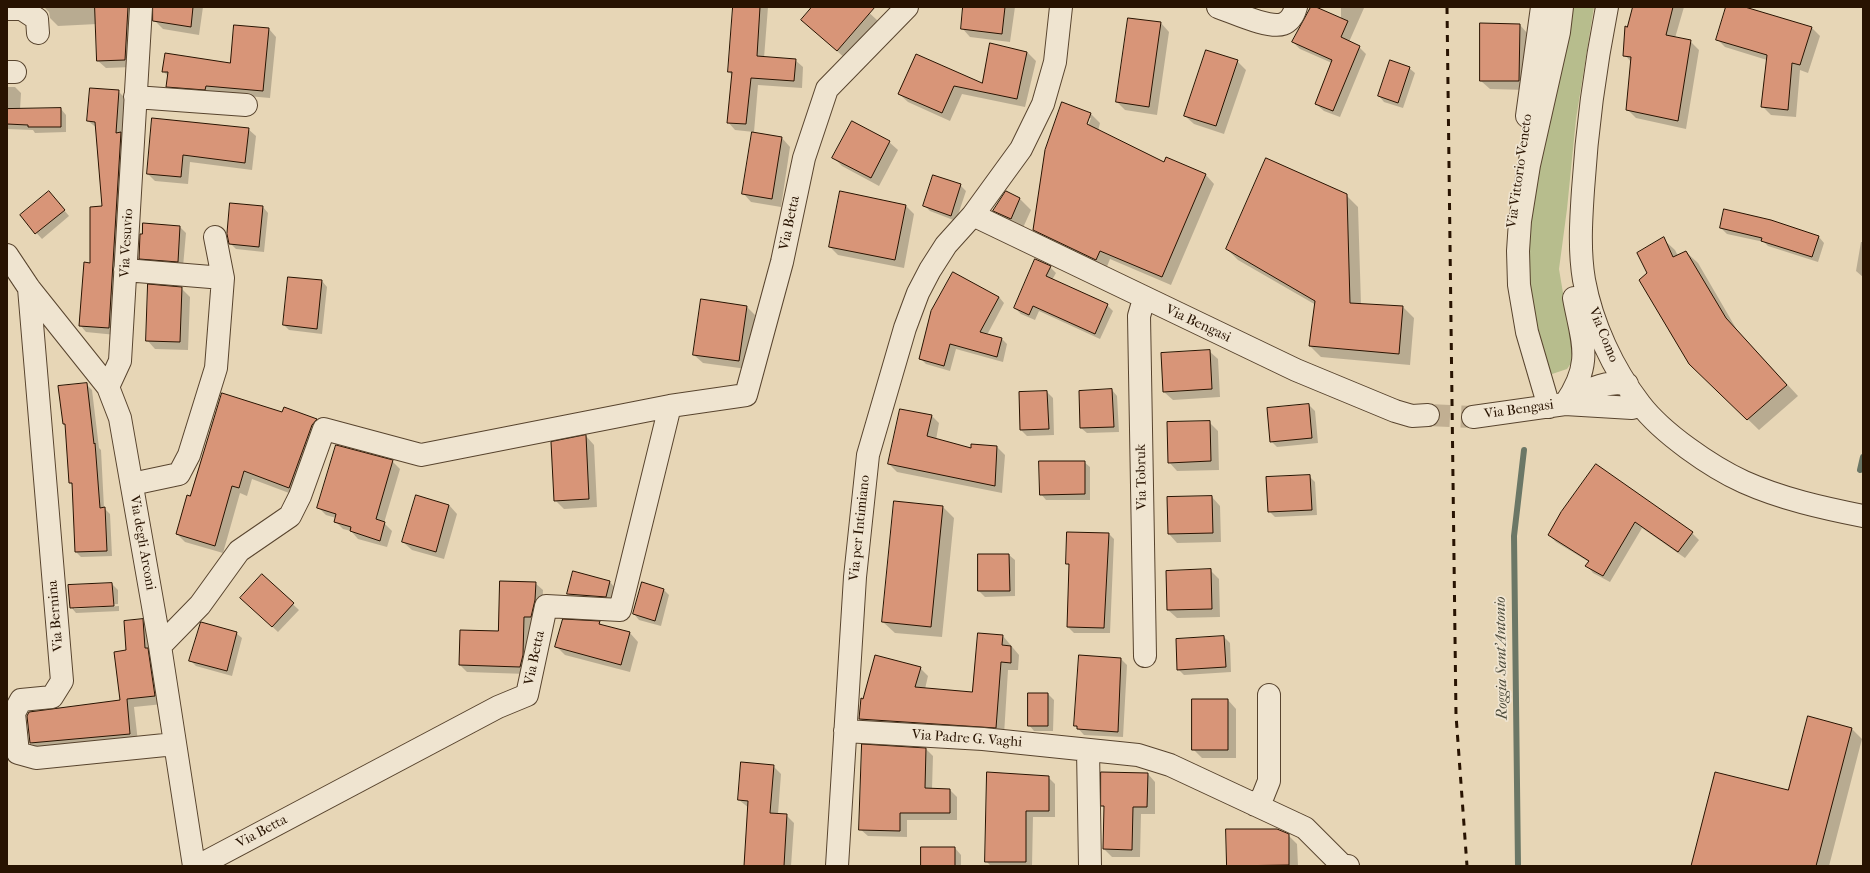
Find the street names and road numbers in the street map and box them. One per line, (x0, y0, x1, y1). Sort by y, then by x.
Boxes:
street label: Via Vittorio Veneto (1504, 113, 1536, 229)
street label: Via Betta (776, 194, 804, 252)
street label: Via Vesuvio (117, 208, 137, 278)
street label: Via Bengasi (1163, 302, 1233, 346)
street label: Via Como (1584, 305, 1622, 365)
street label: Via Bengasi (1483, 397, 1555, 423)
street label: Via Tobruk (1133, 444, 1151, 510)
street label: Via per Intimiano (846, 474, 874, 582)
street label: Via degli Arconi (125, 494, 159, 592)
street label: Via Bernina (45, 580, 67, 652)
street label: Via Betta (521, 629, 549, 687)
street label: Via Padre G. Vaghi (911, 727, 1023, 751)
street label: Via Betta (234, 812, 290, 852)

